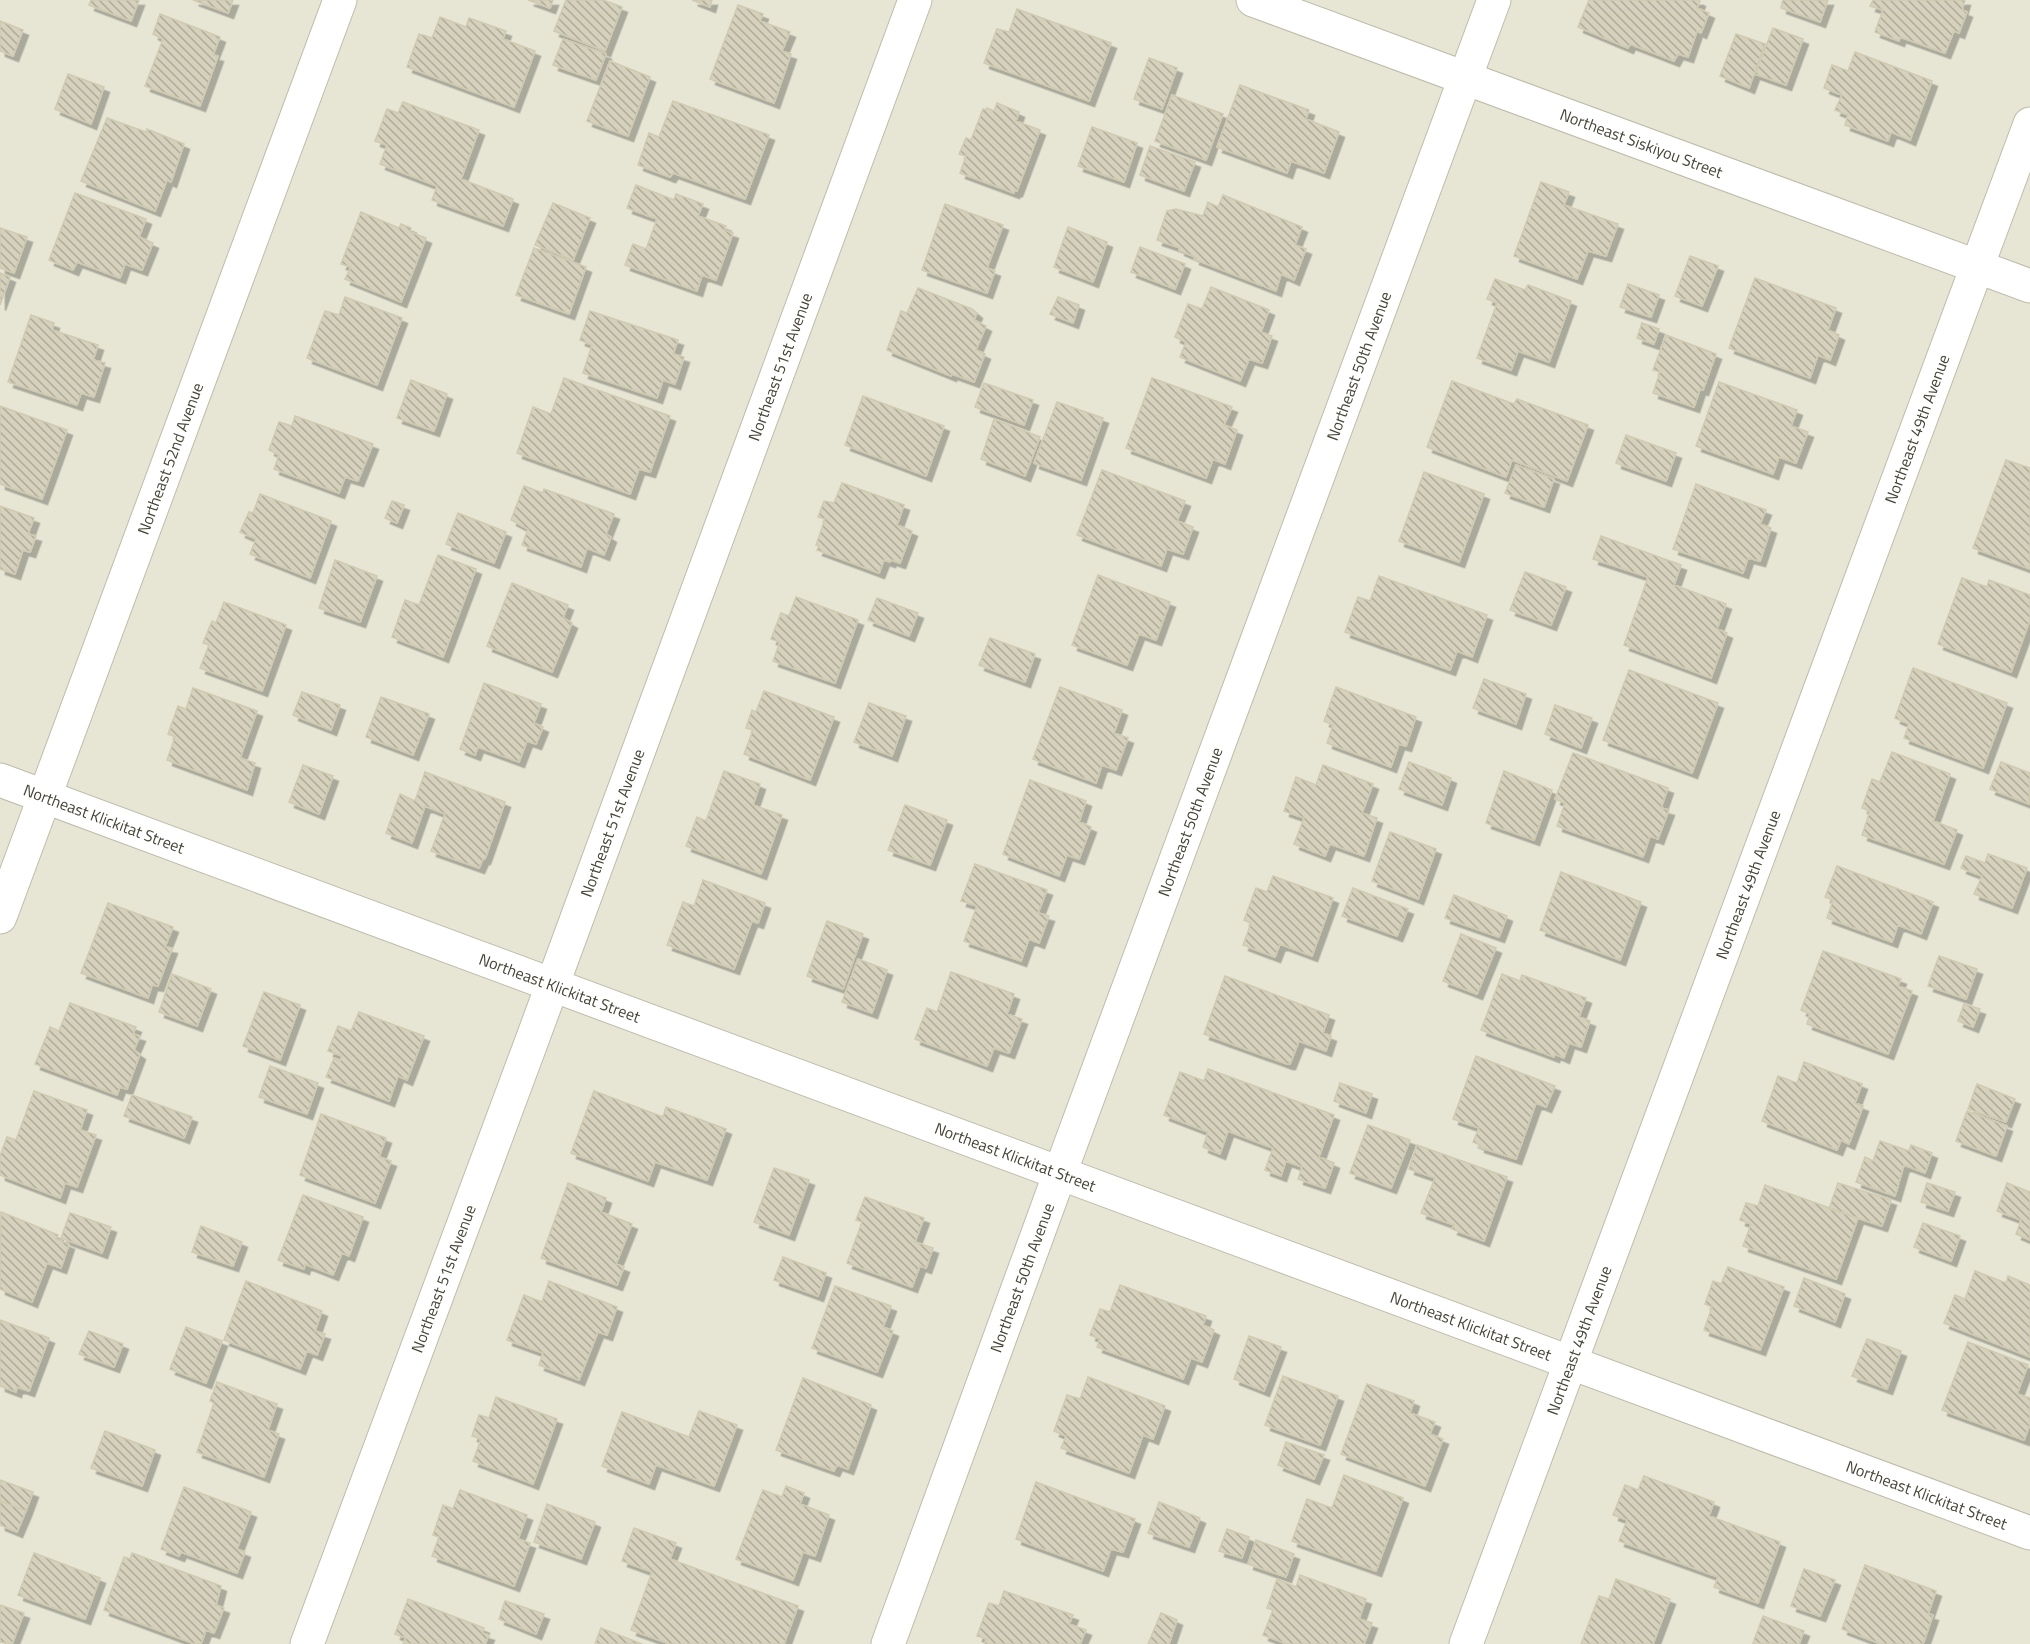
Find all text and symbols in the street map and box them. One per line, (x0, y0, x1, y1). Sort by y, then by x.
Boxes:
street label: Northeast Siskiyou Street (1557, 102, 1727, 184)
street label: Northeast 50th Avenue (1320, 288, 1397, 444)
street label: Northeast 51st Avenue (742, 289, 818, 444)
street label: Northeast 49th Avenue (1878, 351, 1955, 507)
street label: Northeast 52nd Avenue (131, 379, 209, 538)
street label: Northeast 50th Avenue (1151, 744, 1229, 900)
street label: Northeast 51st Avenue (574, 745, 650, 900)
street label: Northeast Klickitat Street (20, 778, 188, 860)
street label: Northeast 49th Avenue (1709, 807, 1786, 963)
street label: Northeast Klickitat Street (476, 947, 644, 1029)
street label: Northeast Klickitat Street (931, 1116, 1100, 1198)
street label: Northeast 50th Avenue (983, 1200, 1060, 1356)
street label: Northeast 51st Avenue (405, 1201, 482, 1356)
street label: Northeast 49th Avenue (1540, 1262, 1617, 1418)
street label: Northeast Klickitat Street (1387, 1285, 1555, 1367)
street label: Northeast Klickitat Street (1843, 1454, 2011, 1536)

